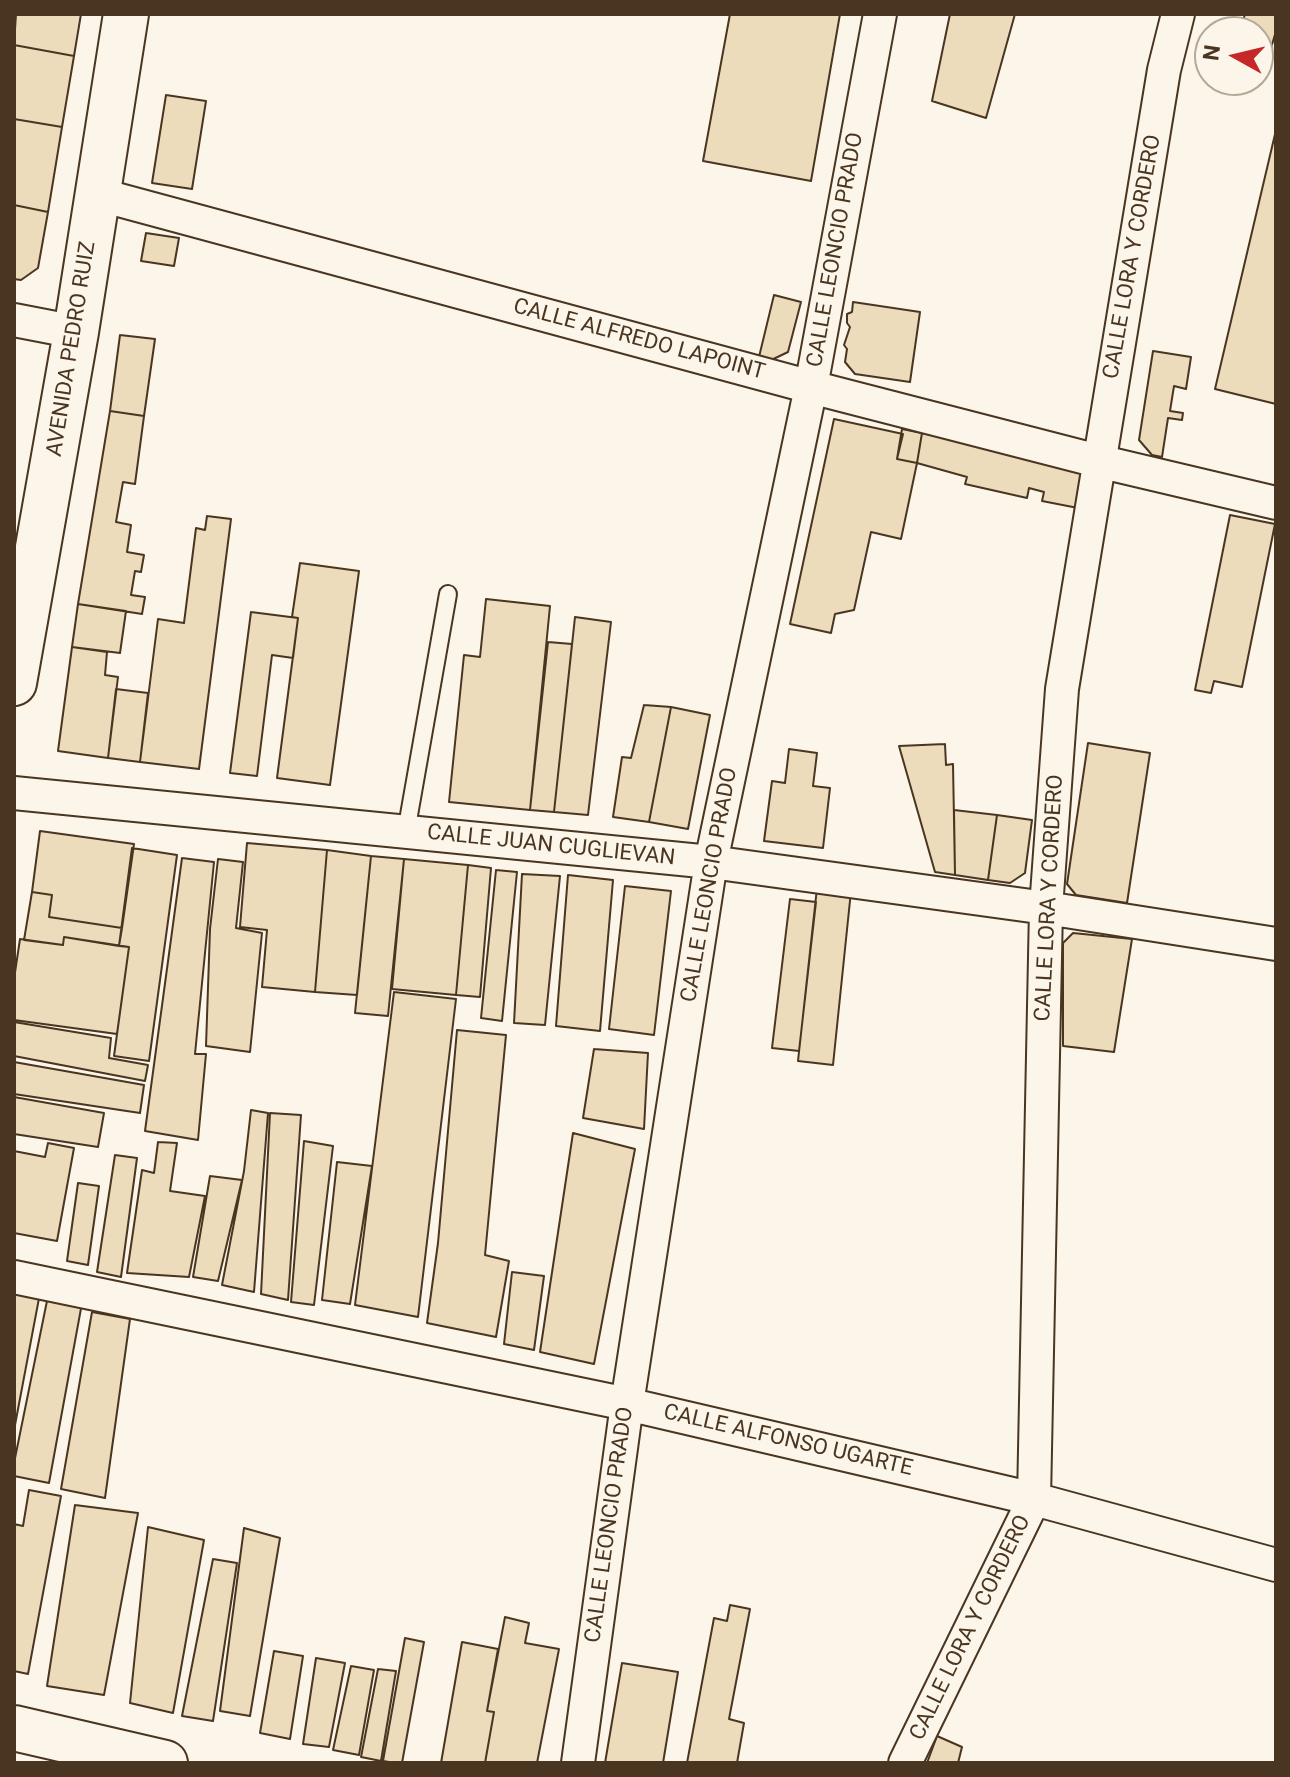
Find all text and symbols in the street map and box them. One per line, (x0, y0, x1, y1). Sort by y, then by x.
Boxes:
north arrow (1194, 16, 1274, 96)
text: N (1198, 43, 1225, 62)
street label: CALLE LEONCIO PRADO (802, 131, 870, 369)
street label: CALLE LORA Y CORDERO (1099, 133, 1167, 381)
street label: AVENIDA PEDRO RUIZ (42, 239, 102, 459)
street label: CALLE ALFREDO LAPOINT (510, 294, 768, 386)
street label: CALLE LEONCIO PRADO (676, 766, 744, 1004)
street label: CALLE LORA Y CORDERO (1030, 774, 1070, 1022)
street label: CALLE JUAN CUGLIEVAN (426, 820, 676, 872)
street label: CALLE ALFONSO UGARTE (661, 1399, 915, 1483)
street label: CALLE LEONCIO PRADO (580, 1405, 640, 1645)
street label: CALLE LORA Y CORDERO (905, 1511, 1037, 1745)

